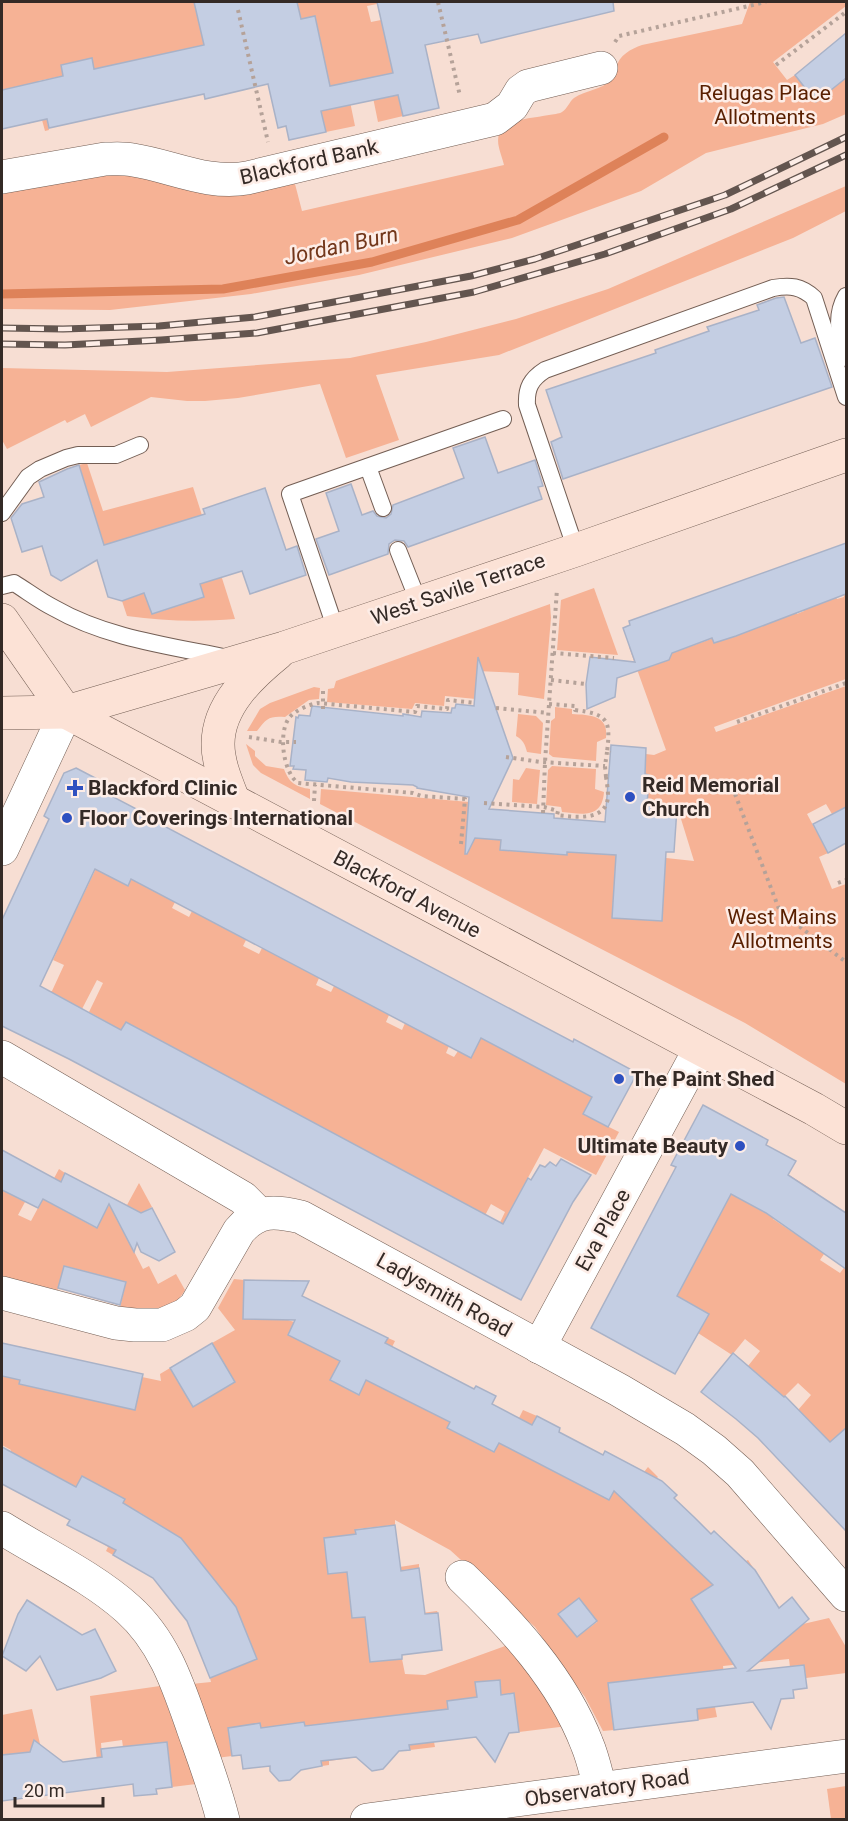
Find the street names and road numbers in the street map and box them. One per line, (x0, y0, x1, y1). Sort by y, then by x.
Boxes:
street label: Blackford Bank (237, 134, 381, 190)
street label: West Savile Terrace (368, 548, 548, 630)
street label: Blackford Avenue (329, 845, 485, 943)
street label: Eva Place (571, 1185, 635, 1275)
street label: Ladysmith Road (372, 1248, 516, 1342)
street label: Observatory Road (523, 1765, 691, 1811)

